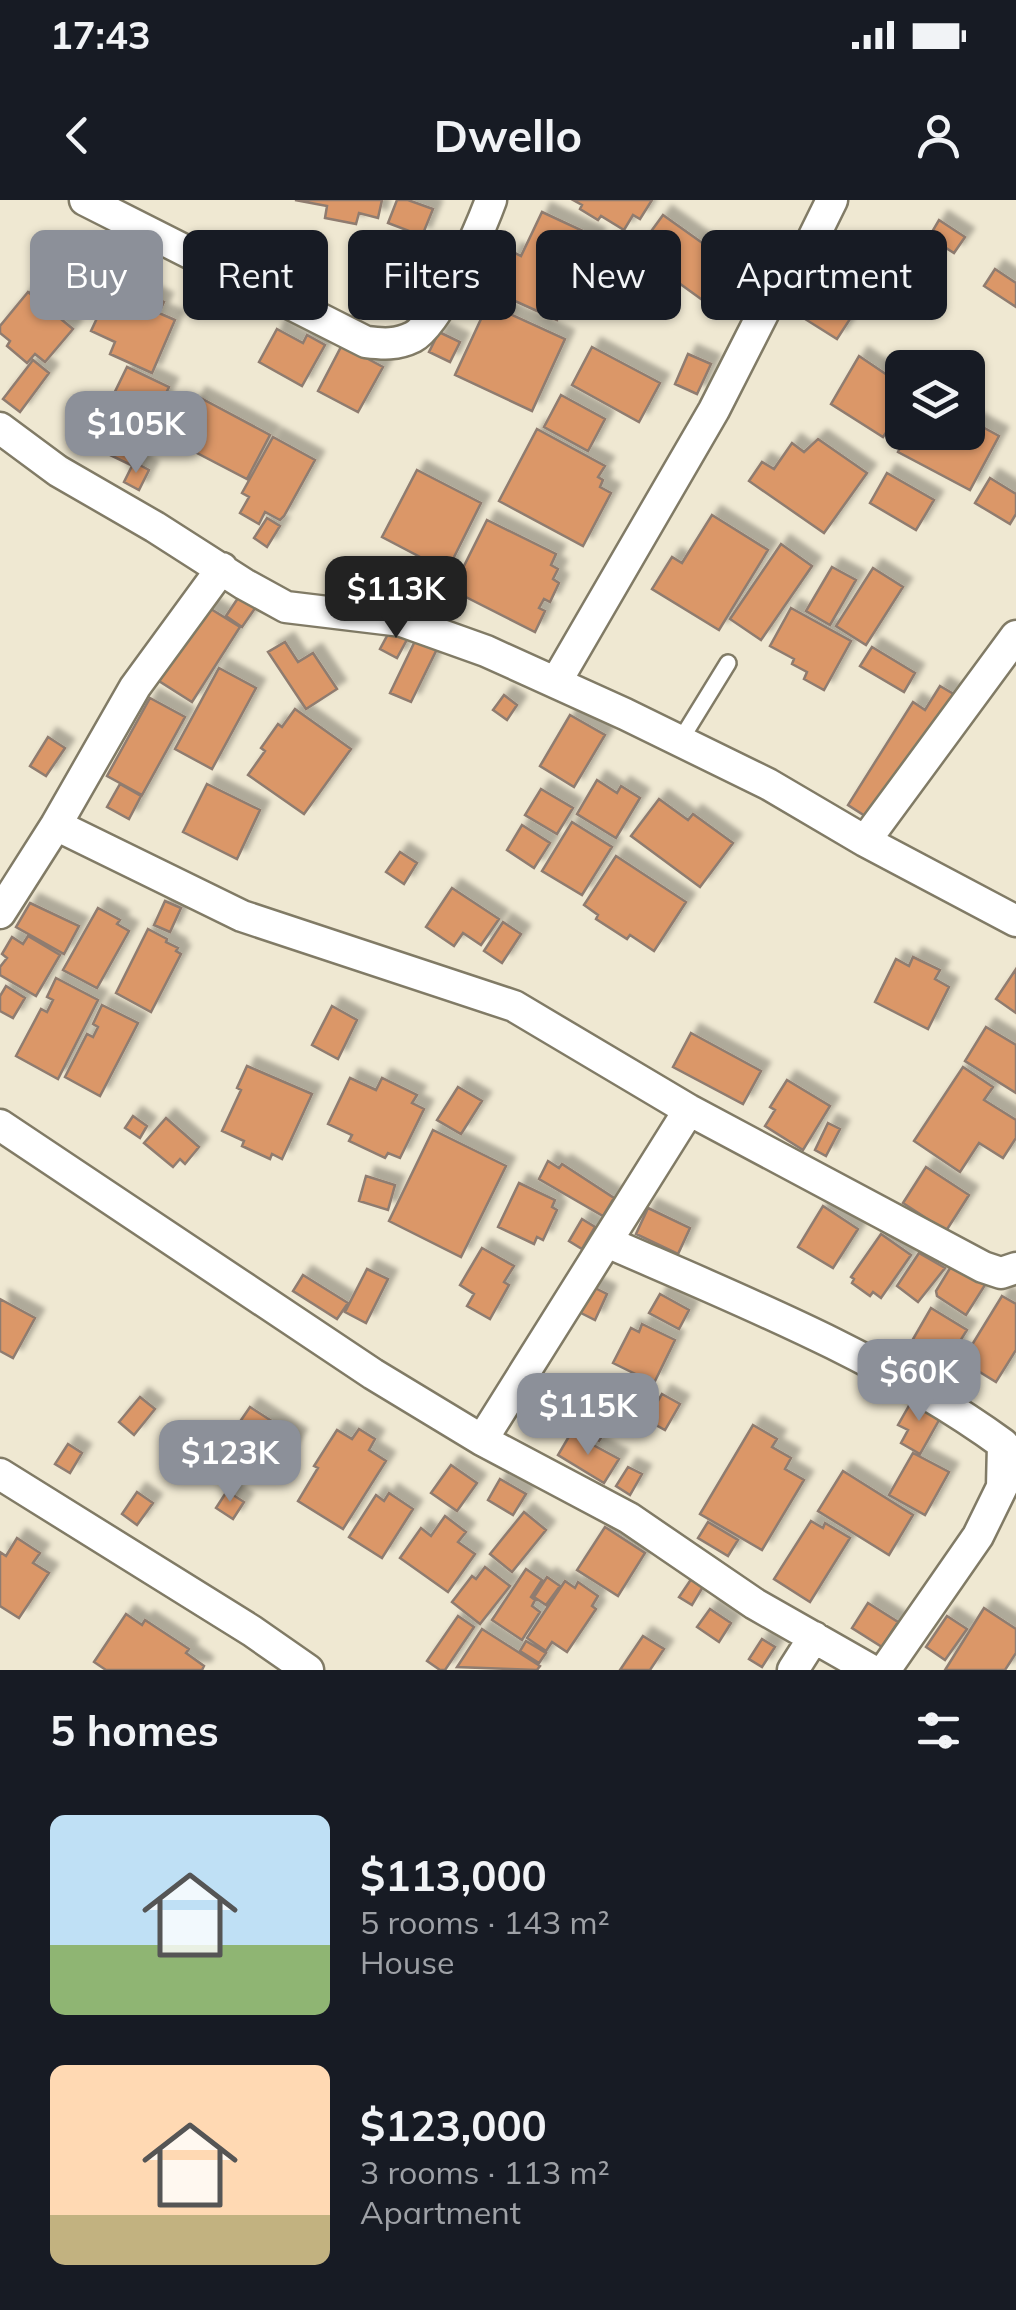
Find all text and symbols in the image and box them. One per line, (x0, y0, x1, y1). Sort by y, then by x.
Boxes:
text: 17:43 (50, 11, 151, 59)
text: Dwello (434, 107, 582, 163)
icon: back (50, 108, 105, 163)
icon: person (911, 108, 966, 163)
chip: Buy (30, 230, 163, 320)
chip: Rent (183, 230, 328, 320)
chip: Filters (348, 230, 516, 320)
chip: New (536, 230, 681, 320)
chip: Apartment (701, 230, 947, 320)
map controls (885, 350, 985, 450)
button: layers (885, 350, 985, 450)
pin: $105K (66, 391, 206, 476)
text: $105K (87, 403, 185, 443)
pin: $113K (326, 556, 466, 641)
text: $113K (347, 568, 445, 608)
pin: $60K (860, 1339, 978, 1424)
text: $60K (880, 1351, 958, 1391)
pin: $115K (518, 1373, 658, 1458)
text: $115K (539, 1385, 637, 1425)
pin: $123K (160, 1420, 300, 1505)
text: $123K (181, 1432, 279, 1472)
icon: filters (911, 1703, 966, 1758)
text: 5 homes (50, 1704, 219, 1757)
text: $113,000 (360, 1849, 547, 1902)
icon: home (130, 1855, 250, 1975)
text: 5 rooms · 143 m² (360, 1902, 610, 1942)
text: House (360, 1942, 455, 1982)
text: $123,000 (360, 2099, 547, 2152)
icon: home (130, 2105, 250, 2225)
text: 3 rooms · 113 m² (360, 2152, 610, 2192)
text: Apartment (360, 2192, 521, 2232)

